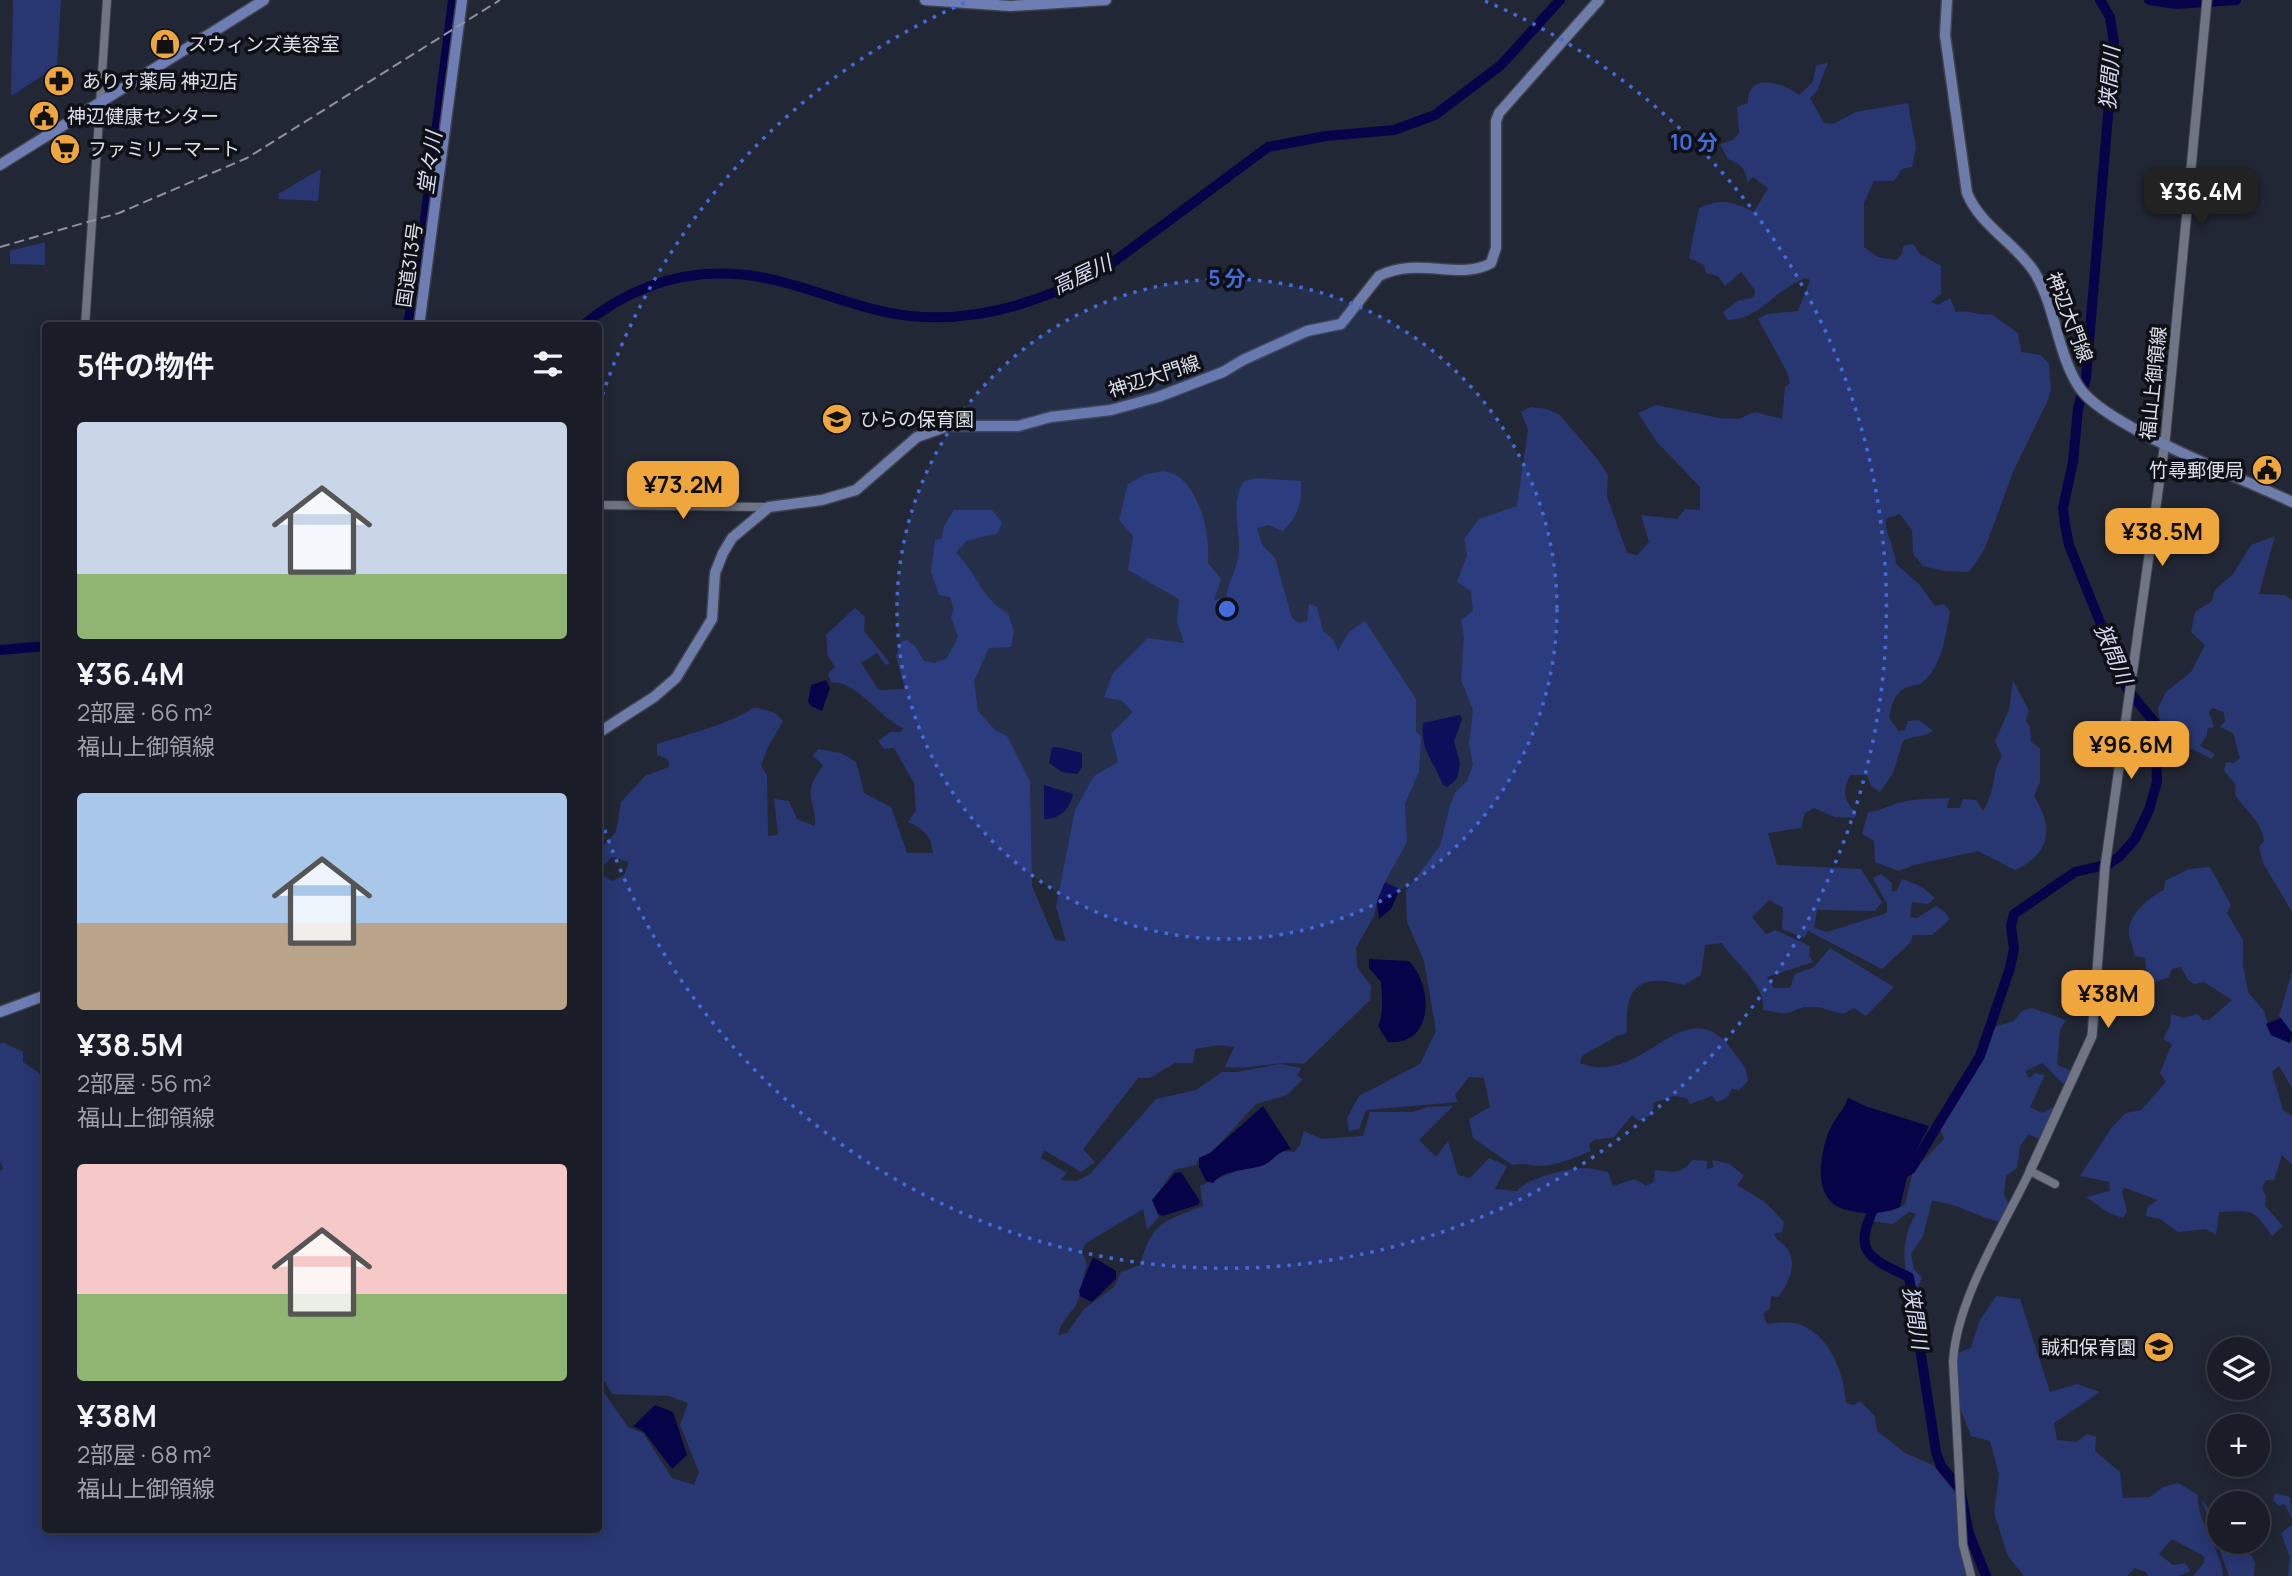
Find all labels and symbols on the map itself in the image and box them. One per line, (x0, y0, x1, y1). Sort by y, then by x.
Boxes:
shop icon: スウィンズ美容室 (148, 27, 182, 61)
place label: スウィンズ美容室 (188, 31, 340, 57)
water label: 狭間川 (2093, 44, 2125, 110)
pharmacy icon: ありす薬局 神辺店 (42, 64, 76, 98)
place label: ありす薬局 神辺店 (82, 68, 238, 94)
public building icon: 神辺健康センター (27, 99, 61, 133)
place label: 神辺健康センター (67, 103, 219, 129)
water label: 堂々川 (411, 128, 448, 196)
text: 10 分 (1670, 128, 1718, 156)
supermarket icon: ファミリーマート (48, 132, 82, 166)
place label: ファミリーマート (88, 136, 240, 162)
pin: ¥36.4M (2144, 168, 2258, 228)
street label: 国道313号 (390, 221, 428, 309)
water label: 高屋川 (1047, 247, 1118, 300)
text: 5 分 (1208, 264, 1246, 292)
street label: 神辺大門線 (2041, 268, 2099, 366)
street label: 福山上御領線 (2134, 325, 2172, 441)
street label: 神辺大門線 (1105, 349, 1203, 403)
school or university icon: ひらの保育園 (820, 402, 854, 436)
place label: ひらの保育園 (860, 406, 974, 432)
public building icon: 竹尋郵便局 (2250, 453, 2284, 487)
place label: 竹尋郵便局 (2149, 457, 2244, 483)
pin: ¥73.2M (626, 462, 740, 521)
pin: ¥38.5M (2105, 508, 2219, 568)
centre of rings (1215, 597, 1239, 621)
water label: 狭間川 (2089, 619, 2140, 690)
pin: ¥96.6M (2074, 722, 2188, 781)
pin: ¥38M (2067, 970, 2149, 1030)
water label: 狭間川 (1897, 1285, 1935, 1353)
school or university icon: 誠和保育園 (2142, 1330, 2176, 1364)
place label: 誠和保育園 (2041, 1334, 2136, 1360)

